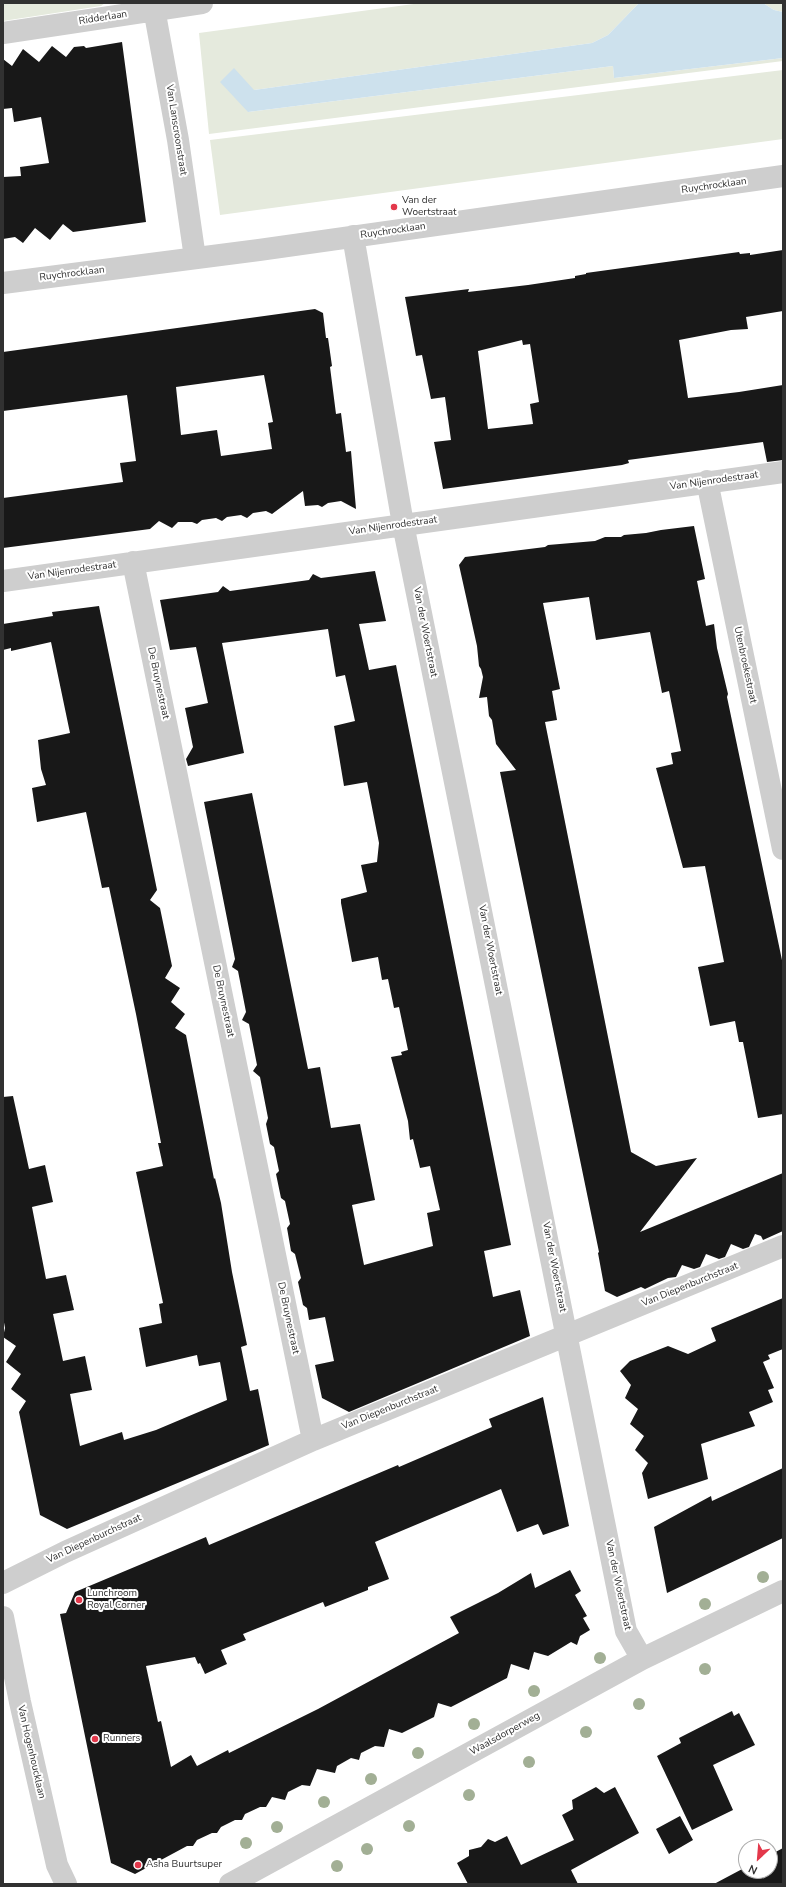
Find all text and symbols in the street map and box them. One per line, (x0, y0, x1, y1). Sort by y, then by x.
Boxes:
street label: Ridderlaan (78, 8, 128, 28)
street label: Van Lanscroonstraat (163, 84, 189, 176)
street label: Ruychrocklaan (681, 175, 747, 197)
place label: Van der Woertstraat (402, 195, 457, 218)
marker: Van der Woertstraat (389, 202, 399, 212)
street label: Ruychrocklaan (360, 220, 426, 242)
street label: Ruychrocklaan (39, 264, 105, 284)
street label: Van Nijenrodestraat (669, 469, 759, 493)
street label: Van Nijenrodestraat (348, 514, 438, 538)
street label: Van Nijenrodestraat (27, 559, 117, 583)
street label: Van der Woertstraat (410, 586, 440, 678)
street label: Utenbroekestraat (731, 626, 759, 704)
street label: De Bruynestraat (145, 646, 171, 720)
street label: Van der Woertstraat (475, 904, 505, 996)
street label: De Bruynestraat (210, 964, 236, 1038)
street label: Van der Woertstraat (539, 1221, 569, 1313)
street label: Van Diepenburchstraat (640, 1260, 740, 1310)
street label: De Bruynestraat (275, 1281, 301, 1355)
street label: Van Diepenburchstraat (340, 1383, 440, 1433)
street label: Van Diepenburchstraat (45, 1512, 143, 1566)
street label: Van der Woertstraat (603, 1539, 633, 1631)
place label: Lunchroom Royal Corner (87, 1588, 145, 1612)
marker: Lunchroom Royal Corner (74, 1595, 84, 1605)
street label: Van Hogenhoucklaan (14, 1704, 48, 1800)
street label: Waalsdorperweg (468, 1710, 542, 1758)
place label: Runners (103, 1733, 140, 1745)
marker: Runners (90, 1734, 100, 1744)
north arrow (738, 1839, 778, 1879)
place label: Asha Buurtsuper (146, 1859, 222, 1871)
marker: Asha Buurtsuper (133, 1860, 143, 1870)
text: N (746, 1861, 760, 1878)

